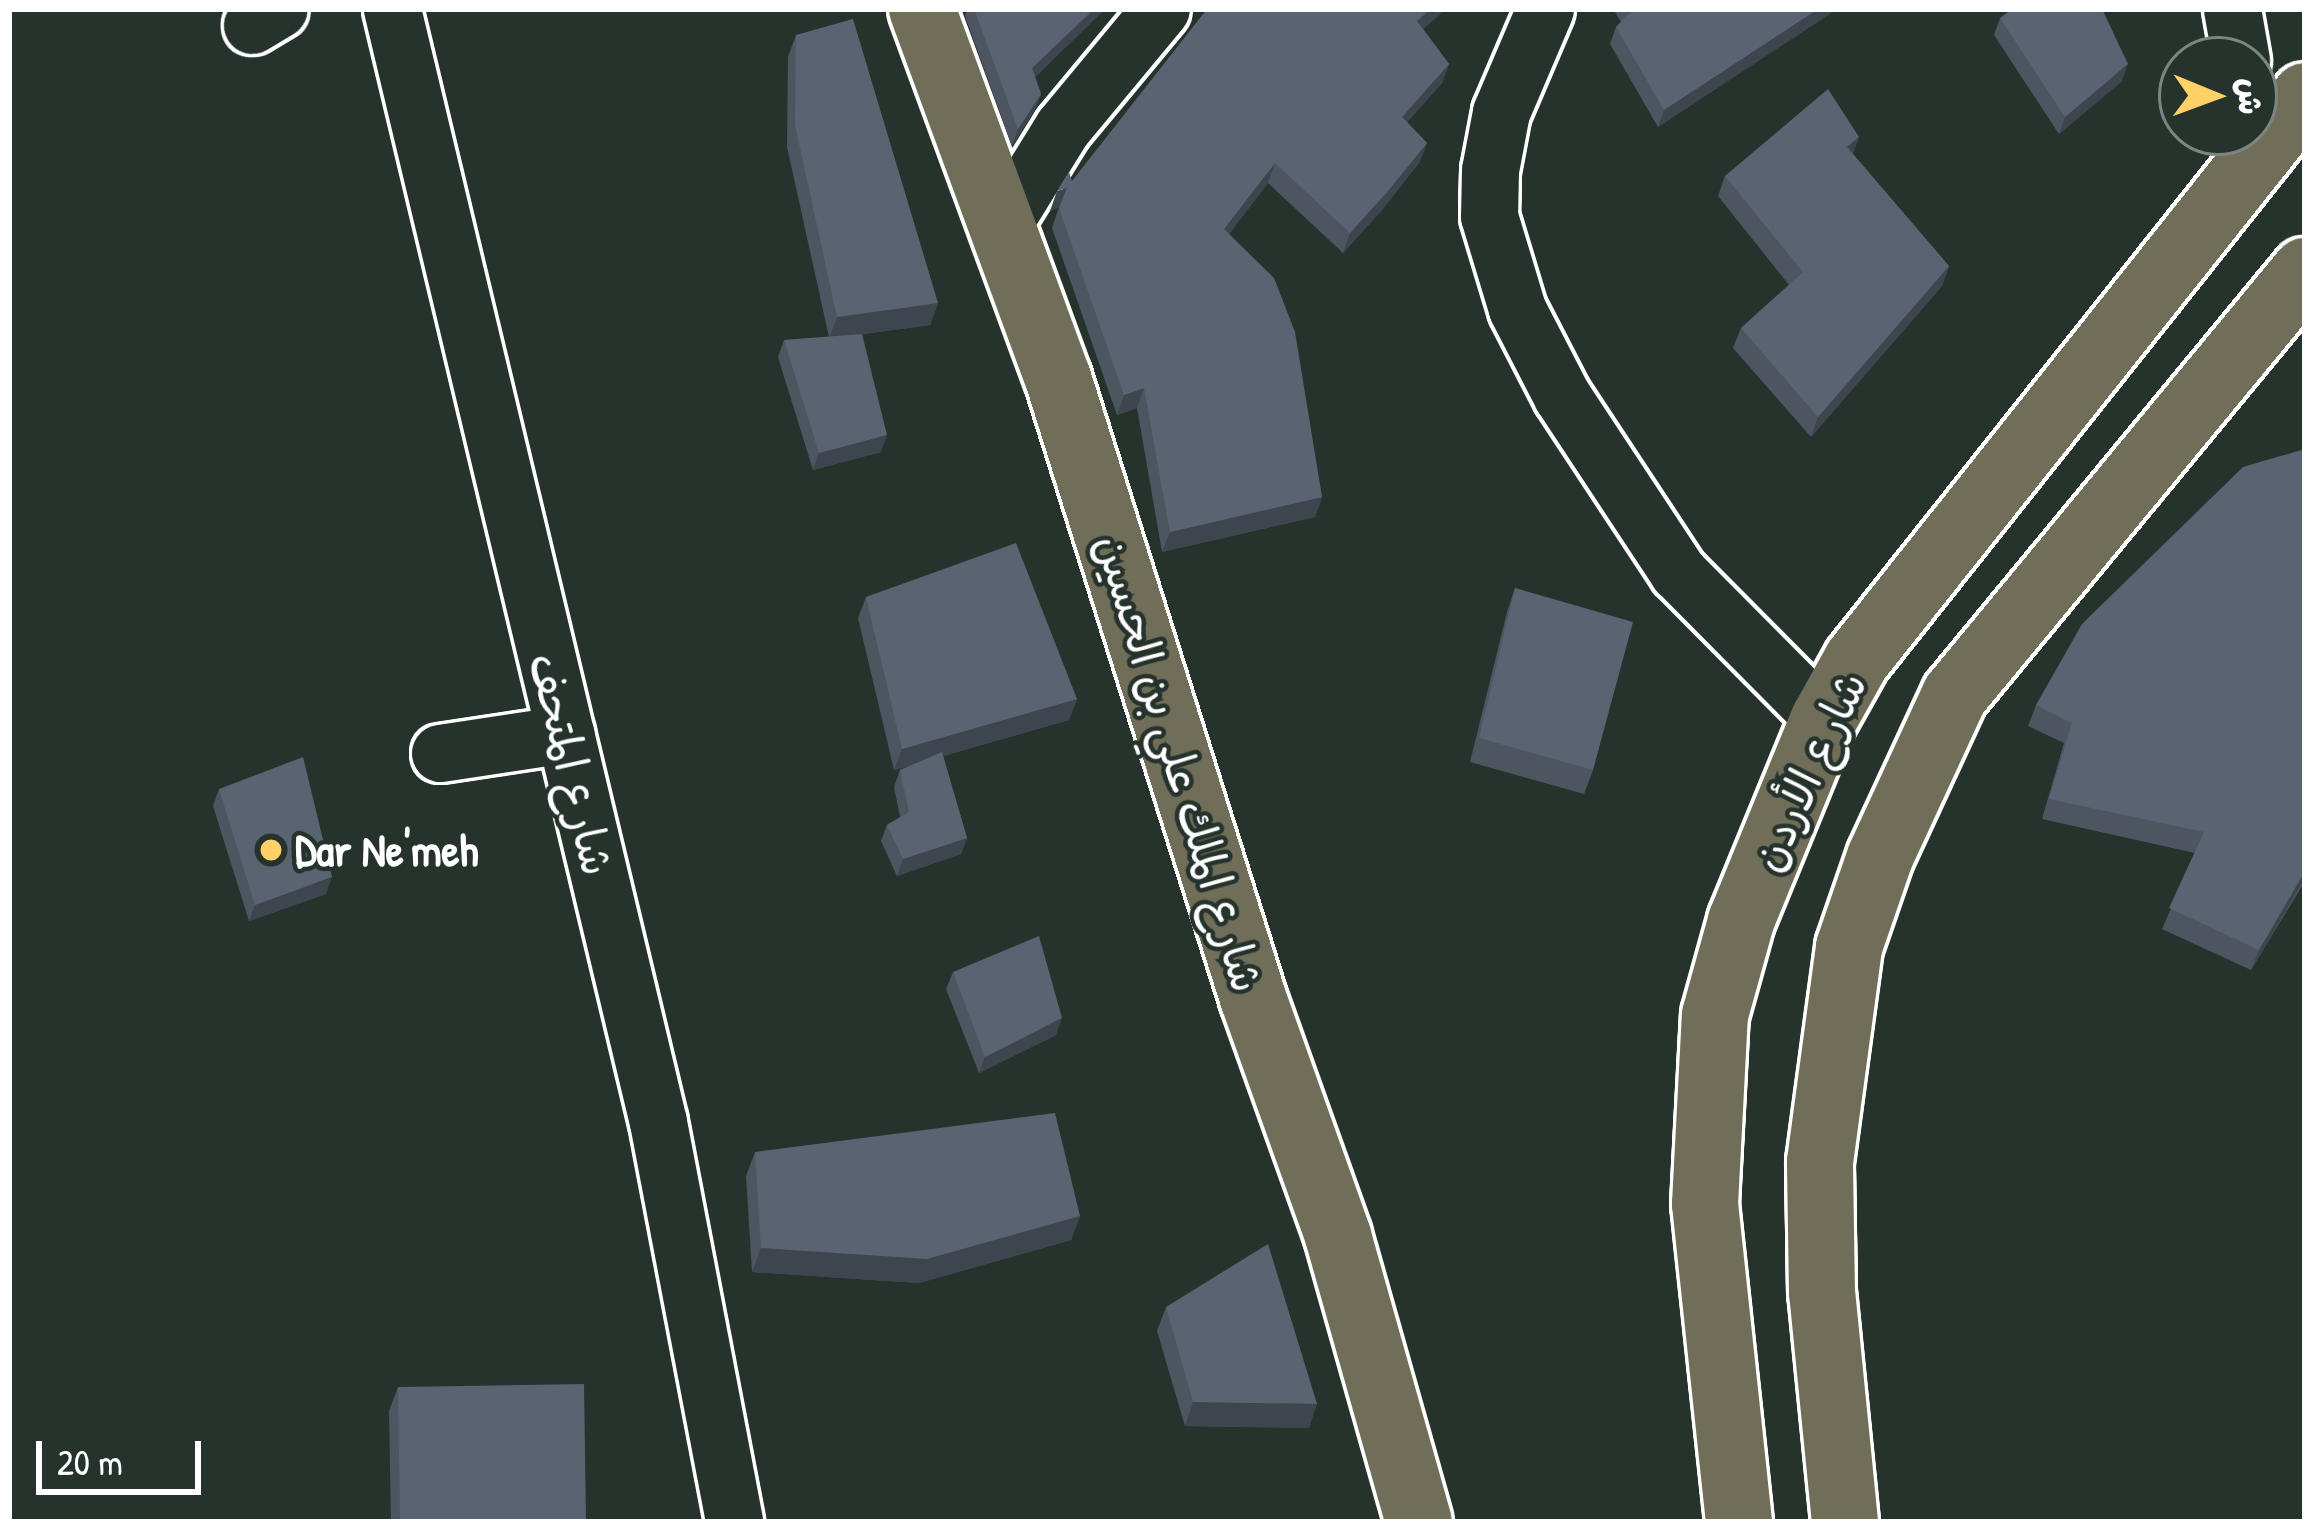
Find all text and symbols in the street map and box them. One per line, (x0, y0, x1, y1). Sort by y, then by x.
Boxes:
north arrow (2158, 36, 2278, 156)
text: ش (2229, 78, 2273, 115)
street label: شارع الملك علي بن الحسين (1085, 528, 1275, 998)
street label: شارع المتحف (518, 647, 626, 881)
street label: شارع الأردن (1738, 663, 1878, 879)
place label: Dar Ne'meh (295, 823, 478, 877)
marker: Dar Ne'meh (258, 837, 284, 863)
scale bar (42, 1417, 207, 1491)
text: 20 m (57, 1437, 123, 1486)

